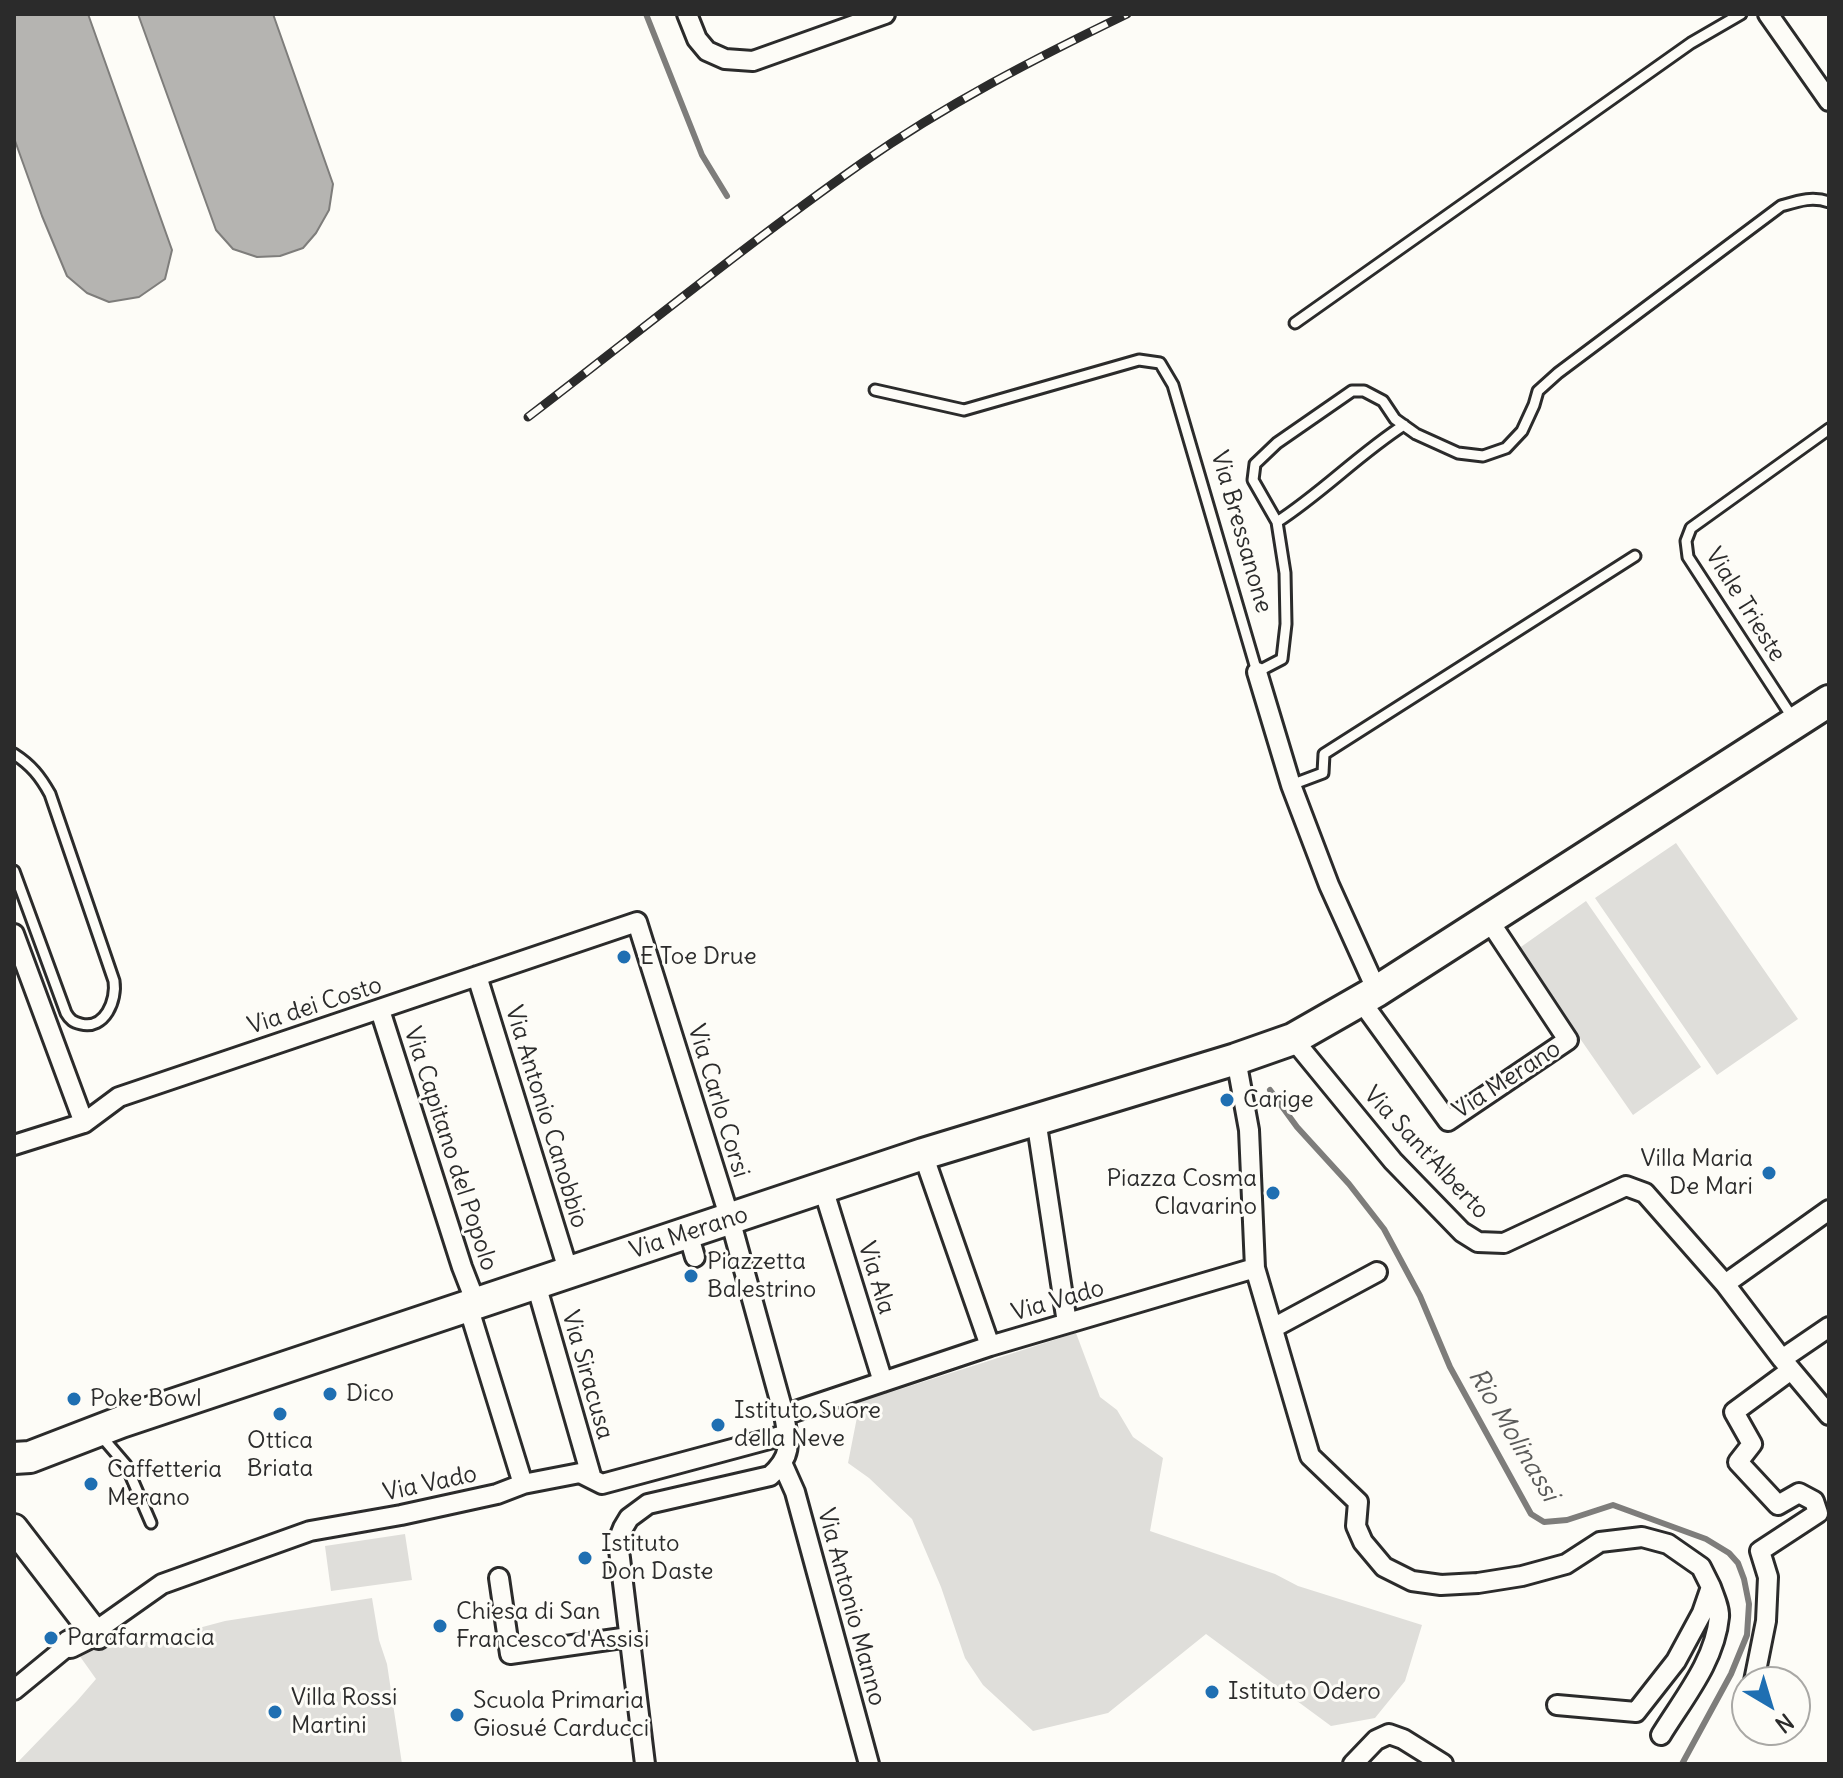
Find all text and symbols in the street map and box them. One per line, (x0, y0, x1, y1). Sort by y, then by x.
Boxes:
street label: Via Bressanone (1204, 448, 1278, 616)
street label: Viale Trieste (1699, 543, 1791, 667)
place label: E Toe Drue (640, 943, 757, 971)
marker: E Toe Drue (615, 948, 633, 966)
street label: Via dei Costo (244, 971, 386, 1041)
street label: Via Antonio Canobbio (498, 1002, 594, 1232)
street label: Via Carlo Corsi (681, 1021, 755, 1181)
street label: Via Capitano del Popolo (397, 1024, 503, 1274)
street label: Via Merano (1448, 1035, 1566, 1125)
street label: Via Sant'Alberto (1357, 1081, 1495, 1225)
place label: Carige (1243, 1086, 1314, 1114)
marker: Carige (1218, 1091, 1236, 1109)
place label: Villa Maria De Mari (1641, 1145, 1753, 1201)
marker: Villa Maria De Mari (1760, 1164, 1778, 1182)
place label: Piazza Cosma Clavarino (1107, 1165, 1257, 1221)
marker: Piazza Cosma Clavarino (1264, 1184, 1282, 1202)
street label: Via Merano (626, 1200, 752, 1266)
street label: Via Ala (851, 1238, 901, 1318)
place label: Piazzetta Balestrino (707, 1248, 816, 1304)
marker: Piazzetta Balestrino (682, 1267, 700, 1285)
street label: Via Vado (1008, 1274, 1108, 1328)
street label: Via Siracusa (555, 1307, 619, 1443)
water label: Rio Molinassi (1461, 1363, 1565, 1507)
place label: Dico (346, 1380, 394, 1408)
place label: Poke Bowl (90, 1385, 202, 1413)
marker: Dico (321, 1385, 339, 1403)
marker: Poke Bowl (65, 1390, 83, 1408)
place label: Istituto Suore della Neve (734, 1397, 881, 1453)
marker: Ottica Briata (271, 1405, 289, 1423)
marker: Istituto Suore della Neve (709, 1416, 727, 1434)
place label: Ottica Briata (247, 1427, 313, 1483)
place label: Caffetteria Merano (107, 1456, 222, 1512)
street label: Via Vado (381, 1460, 479, 1508)
marker: Caffetteria Merano (82, 1475, 100, 1493)
street label: Via Antonio Manno (811, 1505, 891, 1709)
place label: Istituto Don Daste (601, 1530, 714, 1586)
marker: Istituto Don Daste (576, 1549, 594, 1567)
place label: Chiesa di San Francesco d'Assisi (456, 1598, 649, 1654)
marker: Chiesa di San Francesco d'Assisi (431, 1617, 449, 1635)
place label: Parafarmacia (67, 1624, 215, 1652)
marker: Parafarmacia (42, 1629, 60, 1647)
north arrow (1731, 1666, 1811, 1746)
place label: Istituto Odero (1228, 1678, 1381, 1706)
marker: Istituto Odero (1203, 1683, 1221, 1701)
place label: Villa Rossi Martini (291, 1684, 397, 1740)
place label: Scuola Primaria Giosué Carducci (473, 1687, 649, 1743)
marker: Villa Rossi Martini (266, 1703, 284, 1721)
marker: Scuola Primaria Giosué Carducci (448, 1706, 466, 1724)
text: N (1770, 1708, 1799, 1739)

